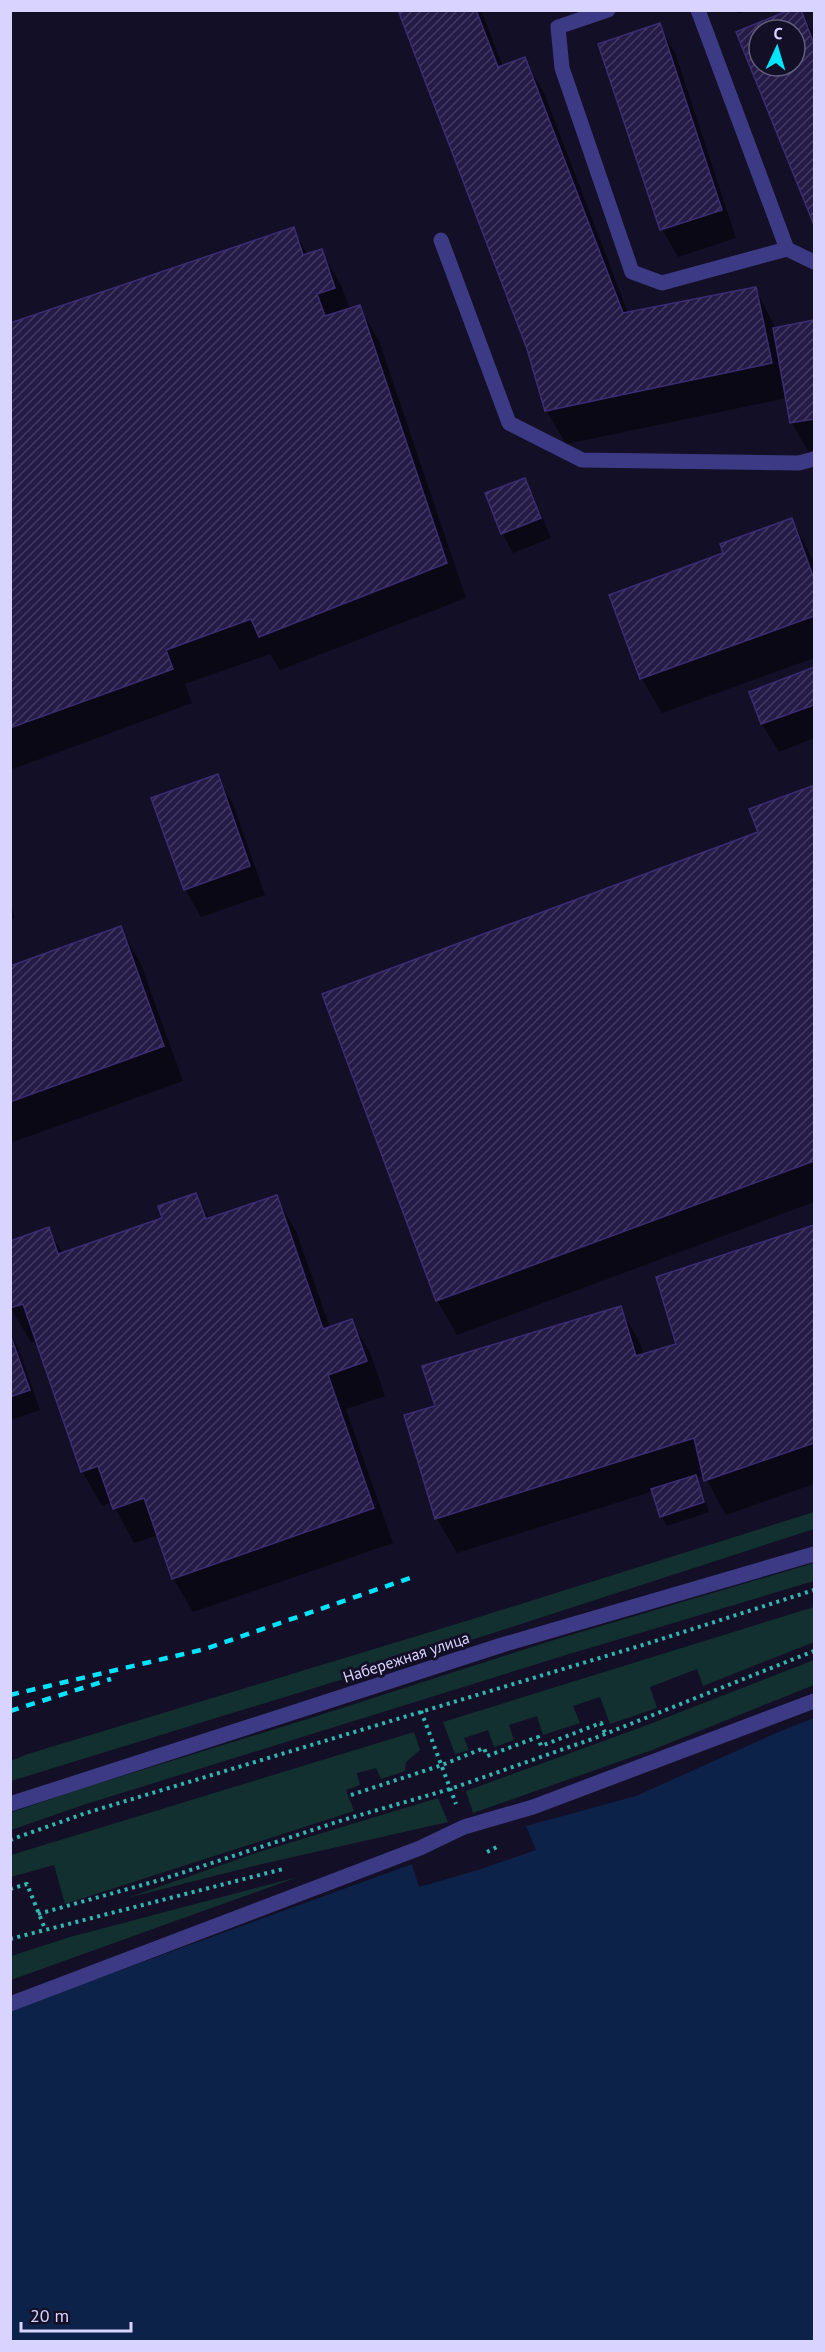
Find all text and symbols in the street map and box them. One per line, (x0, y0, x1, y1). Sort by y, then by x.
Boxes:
north arrow (747, 18, 807, 78)
text: С (773, 23, 783, 43)
street label: Набережная улица (340, 1627, 472, 1687)
scale bar (21, 2295, 130, 2333)
text: 20 m (30, 2304, 69, 2327)

